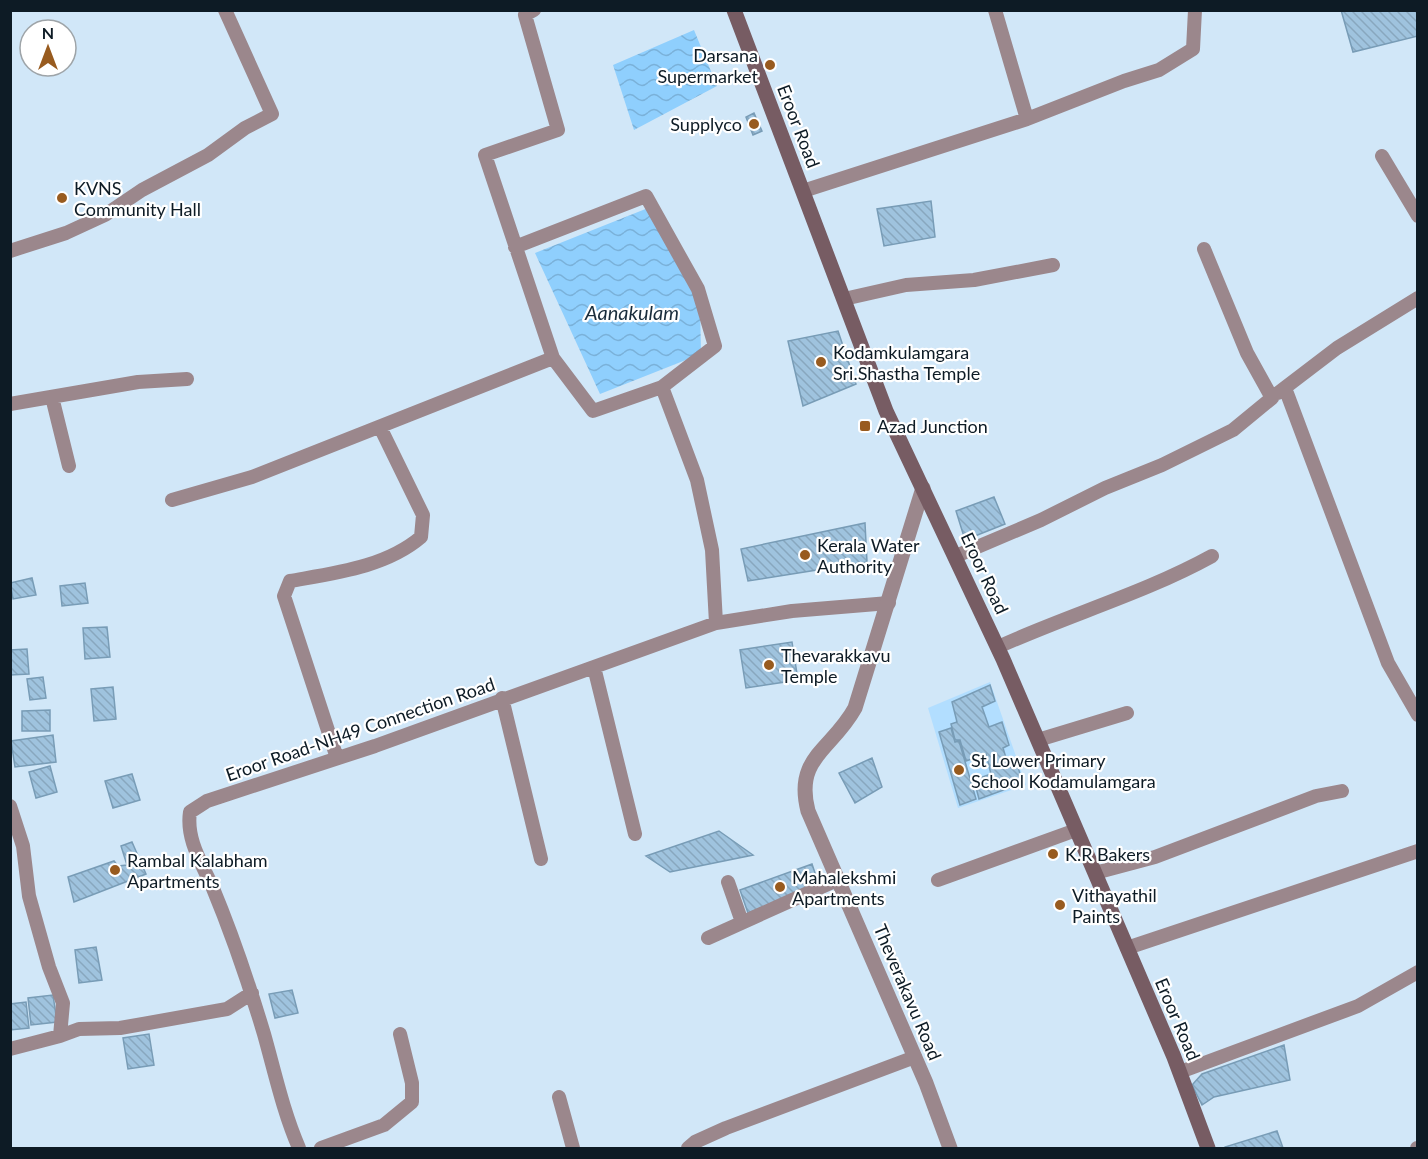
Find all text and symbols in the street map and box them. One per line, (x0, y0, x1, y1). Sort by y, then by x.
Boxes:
north arrow (18, 18, 78, 78)
text: N (42, 23, 54, 42)
place label: Darsana Supermarket (657, 44, 759, 87)
marker: Darsana Supermarket (763, 58, 777, 72)
street label: Eroor Road (773, 81, 825, 171)
place label: Supplyco (670, 113, 742, 135)
marker: Supplyco (747, 117, 761, 131)
place label: KVNS Community Hall (74, 177, 201, 220)
marker: KVNS Community Hall (55, 191, 69, 205)
water label: Aanakulam (584, 300, 679, 324)
place label: Kodamkulamgara Sri.Shastha Temple (833, 341, 980, 384)
marker: Kodamkulamgara Sri.Shastha Temple (814, 355, 828, 369)
place label: Azad Junction (877, 415, 988, 437)
marker: Azad Junction (858, 419, 872, 433)
street label: Eroor Road (957, 529, 1013, 617)
place label: Kerala Water Authority (817, 534, 920, 577)
marker: Kerala Water Authority (798, 548, 812, 562)
place label: Thevarakkavu Temple (781, 644, 891, 687)
marker: Thevarakkavu Temple (762, 658, 776, 672)
street label: Eroor Road-NH49 Connection Road (223, 672, 497, 786)
place label: St Lower Primary School Kodamulamgara (971, 749, 1156, 792)
marker: St Lower Primary School Kodamulamgara (952, 763, 966, 777)
place label: K.R Bakers (1065, 843, 1150, 865)
marker: K.R Bakers (1046, 847, 1060, 861)
place label: Rambal Kalabham Apartments (127, 849, 268, 892)
marker: Rambal Kalabham Apartments (108, 863, 122, 877)
place label: Mahalekshmi Apartments (792, 866, 896, 909)
marker: Mahalekshmi Apartments (773, 880, 787, 894)
place label: Vithayathil Paints (1072, 884, 1157, 927)
marker: Vithayathil Paints (1053, 898, 1067, 912)
street label: Theverakavu Road (869, 921, 947, 1063)
street label: Eroor Road (1151, 974, 1205, 1064)

